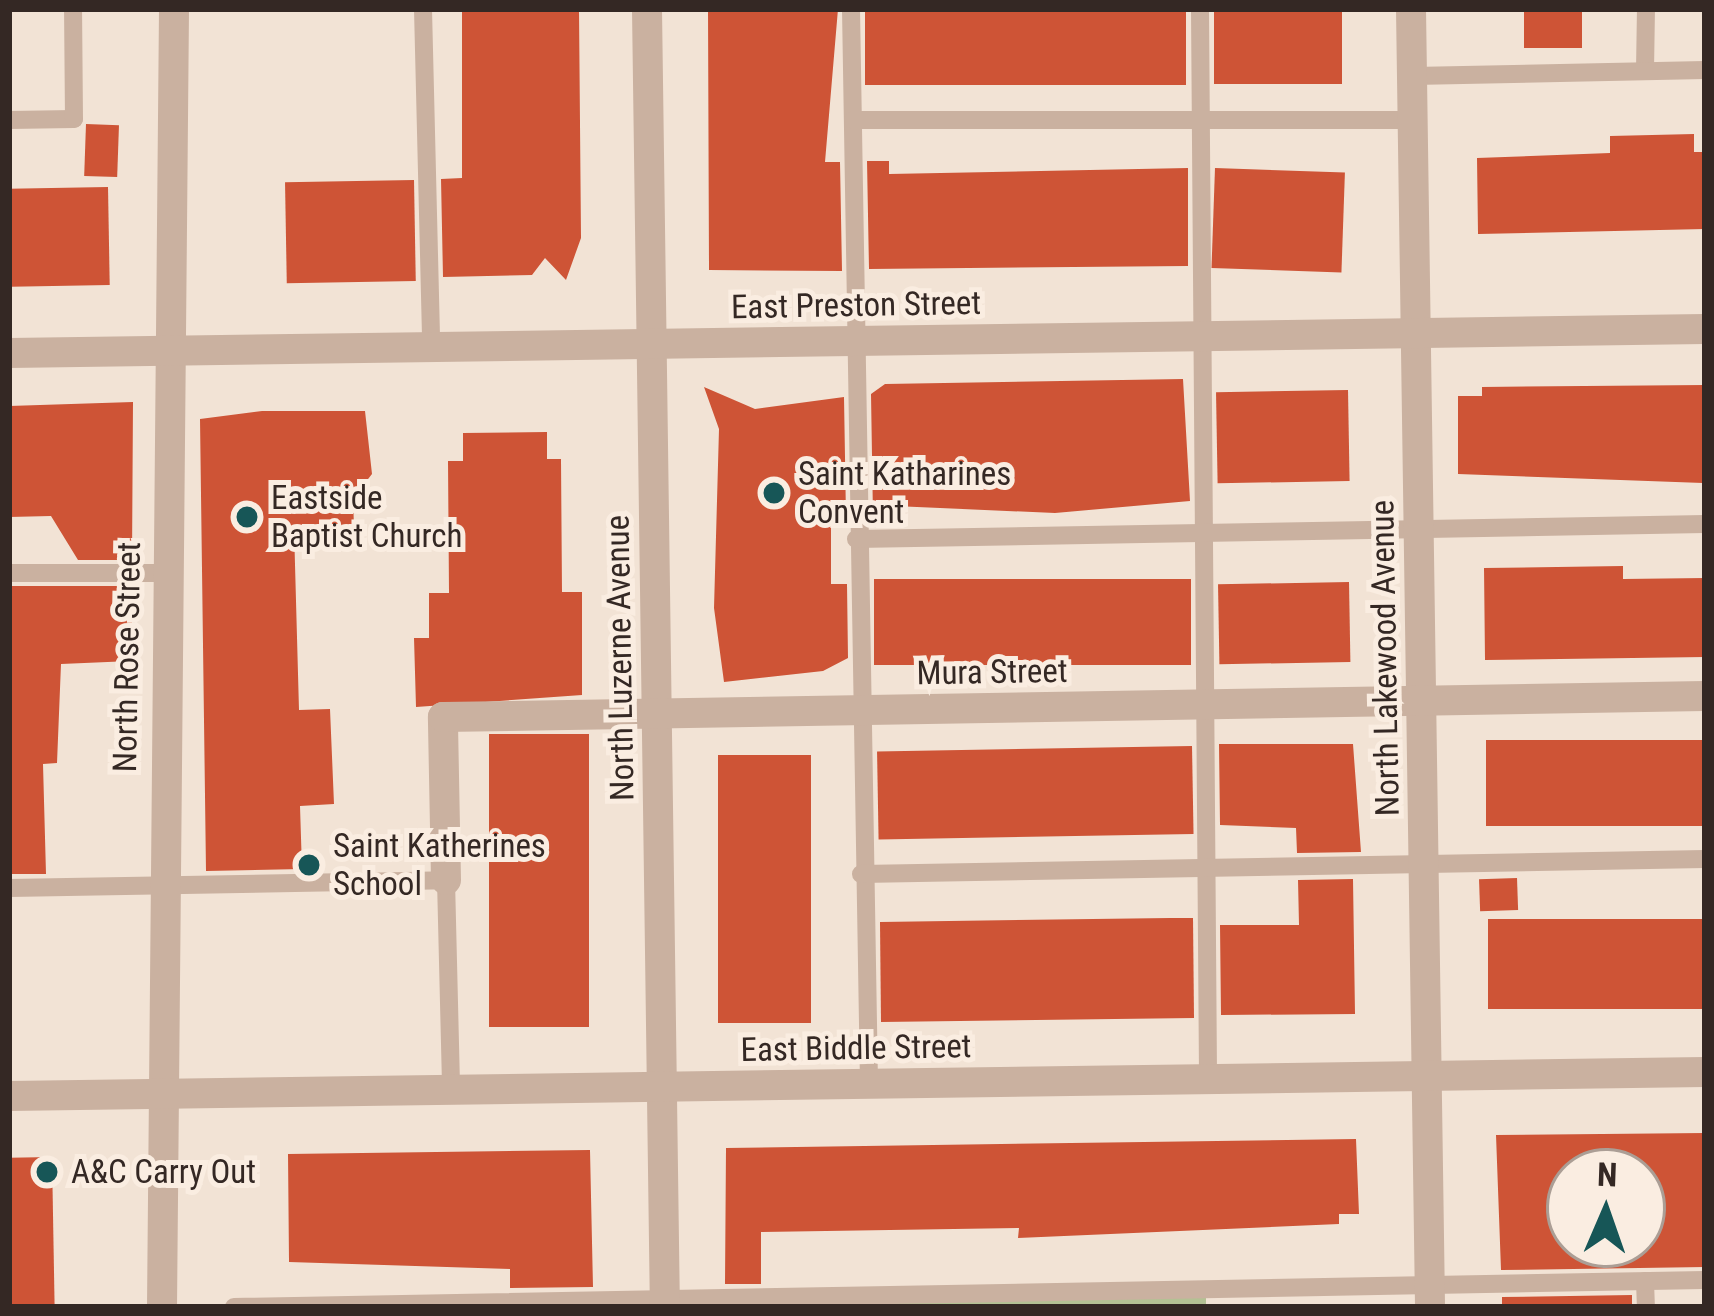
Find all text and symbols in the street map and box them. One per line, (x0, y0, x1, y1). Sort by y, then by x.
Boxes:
street label: East Preston Street (731, 283, 981, 327)
place label: Saint Katharines Convent (798, 454, 1011, 532)
place label: Eastside Baptist Church (271, 478, 462, 556)
marker: Saint Katharines Convent (761, 480, 787, 506)
street label: North Lakewood Avenue (1362, 500, 1408, 816)
marker: Eastside Baptist Church (234, 504, 260, 530)
street label: North Luzerne Avenue (598, 515, 642, 801)
street label: North Rose Street (105, 541, 149, 773)
street label: Mura Street (916, 651, 1068, 693)
place label: Saint Katherines School (333, 826, 546, 904)
marker: Saint Katherines School (296, 852, 322, 878)
street label: East Biddle Street (740, 1026, 972, 1070)
north arrow (1546, 1148, 1666, 1268)
place label: A&C Carry Out (71, 1152, 256, 1192)
text: N (1596, 1155, 1618, 1194)
marker: A&C Carry Out (34, 1159, 60, 1185)

